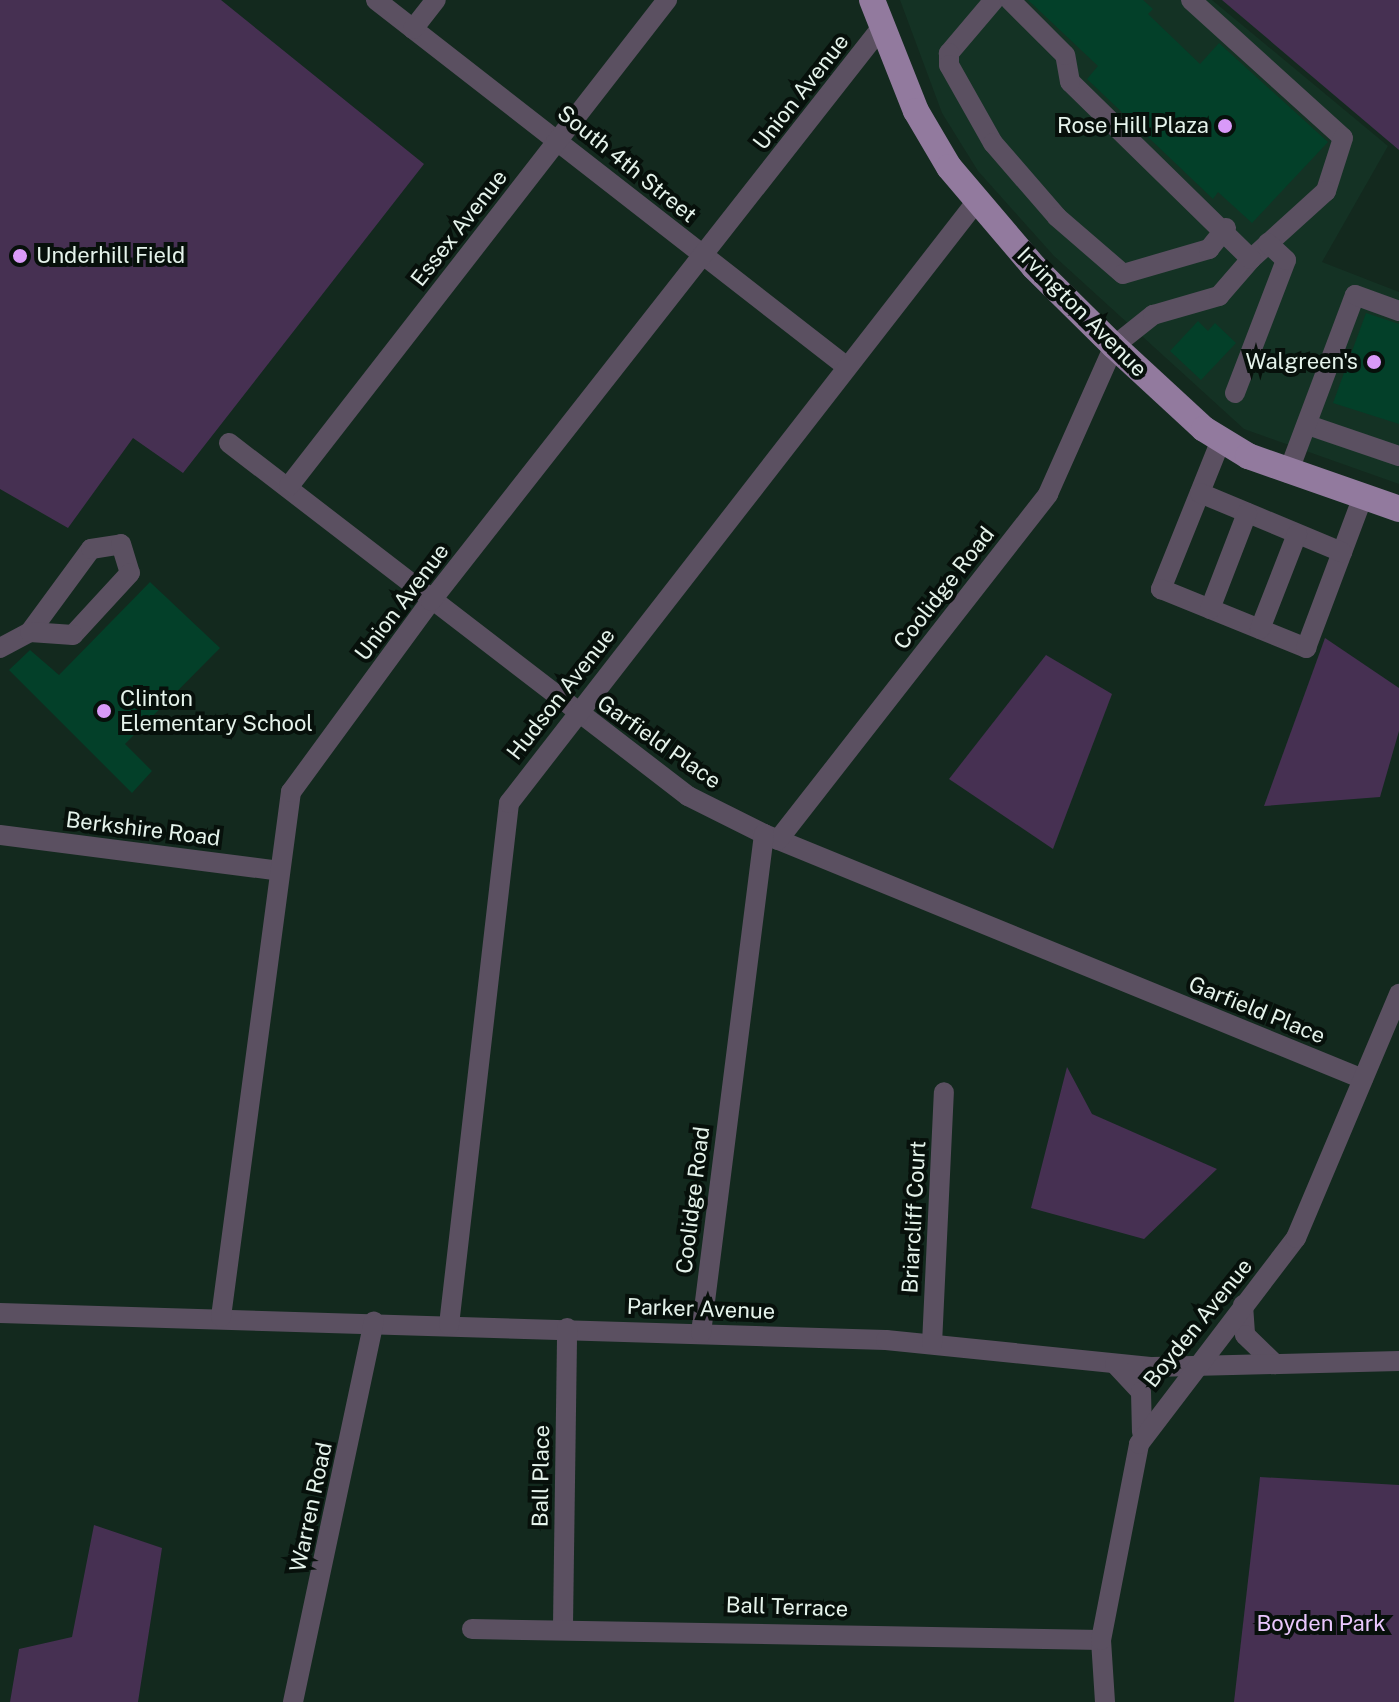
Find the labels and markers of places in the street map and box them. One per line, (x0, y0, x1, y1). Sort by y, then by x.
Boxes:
place label: Rose Hill Plaza (1057, 113, 1209, 139)
marker: Rose Hill Plaza (1216, 117, 1234, 135)
place label: Underhill Field (36, 243, 185, 269)
marker: Underhill Field (11, 247, 29, 265)
place label: Walgreen's (1245, 349, 1358, 375)
marker: Walgreen's (1365, 353, 1383, 371)
place label: Clinton Elementary School (120, 685, 313, 736)
marker: Clinton Elementary School (95, 702, 113, 720)

